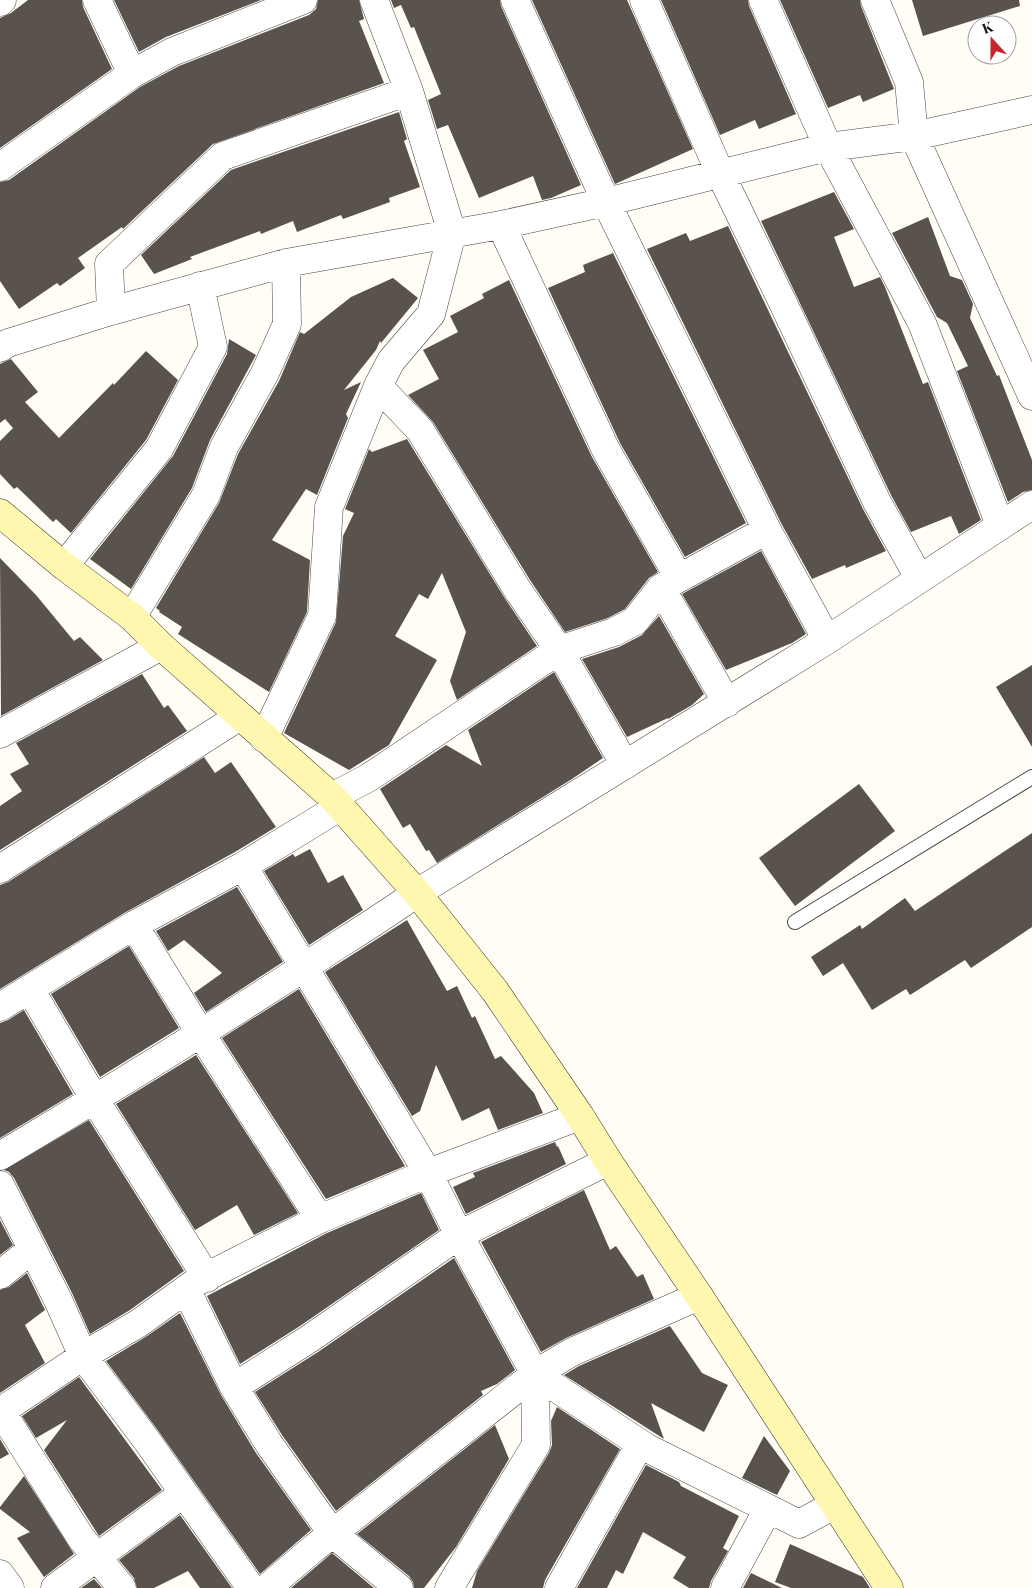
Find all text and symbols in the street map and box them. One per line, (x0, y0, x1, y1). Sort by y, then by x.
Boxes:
north arrow (967, 15, 1017, 65)
text: K (979, 16, 996, 38)

